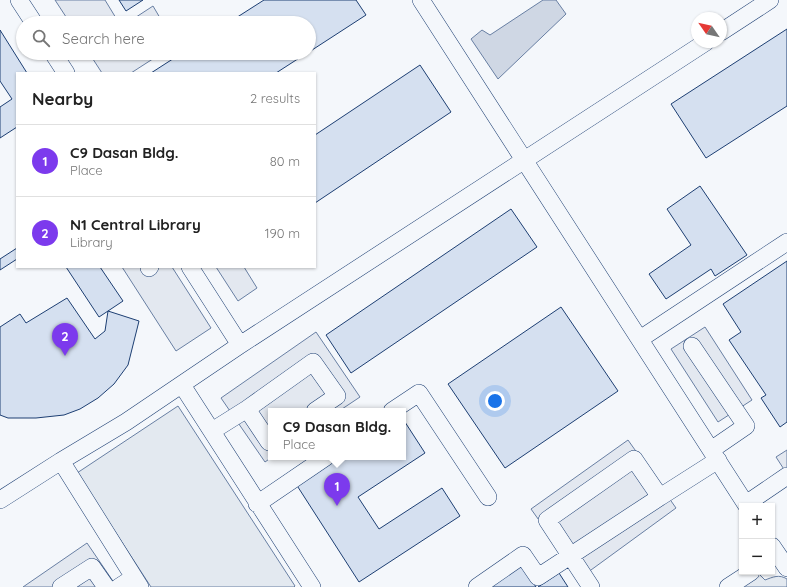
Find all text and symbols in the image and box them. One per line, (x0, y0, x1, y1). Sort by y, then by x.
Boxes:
north arrow (691, 12, 727, 48)
search box (16, 16, 316, 60)
icon: search (30, 27, 52, 49)
text: Search here (62, 29, 145, 48)
text: Nearby (32, 88, 93, 109)
text: 2 results (250, 90, 300, 106)
text: C9 Dasan Bldg. (70, 143, 179, 162)
text: 1 (42, 153, 48, 169)
text: 80 m (270, 153, 300, 169)
text: Place (70, 162, 103, 178)
text: N1 Central Library (70, 215, 201, 234)
text: 2 (41, 225, 49, 241)
text: 190 m (265, 225, 300, 241)
text: Library (70, 234, 113, 250)
pin: 2 (52, 323, 78, 356)
your location (485, 391, 505, 411)
popup (268, 408, 406, 460)
text: C9 Dasan Bldg. (283, 417, 391, 436)
text: Place (283, 436, 315, 452)
pin: 1 (324, 473, 350, 506)
map controls (739, 503, 775, 575)
button: + (739, 503, 775, 539)
button: − (739, 539, 775, 575)

